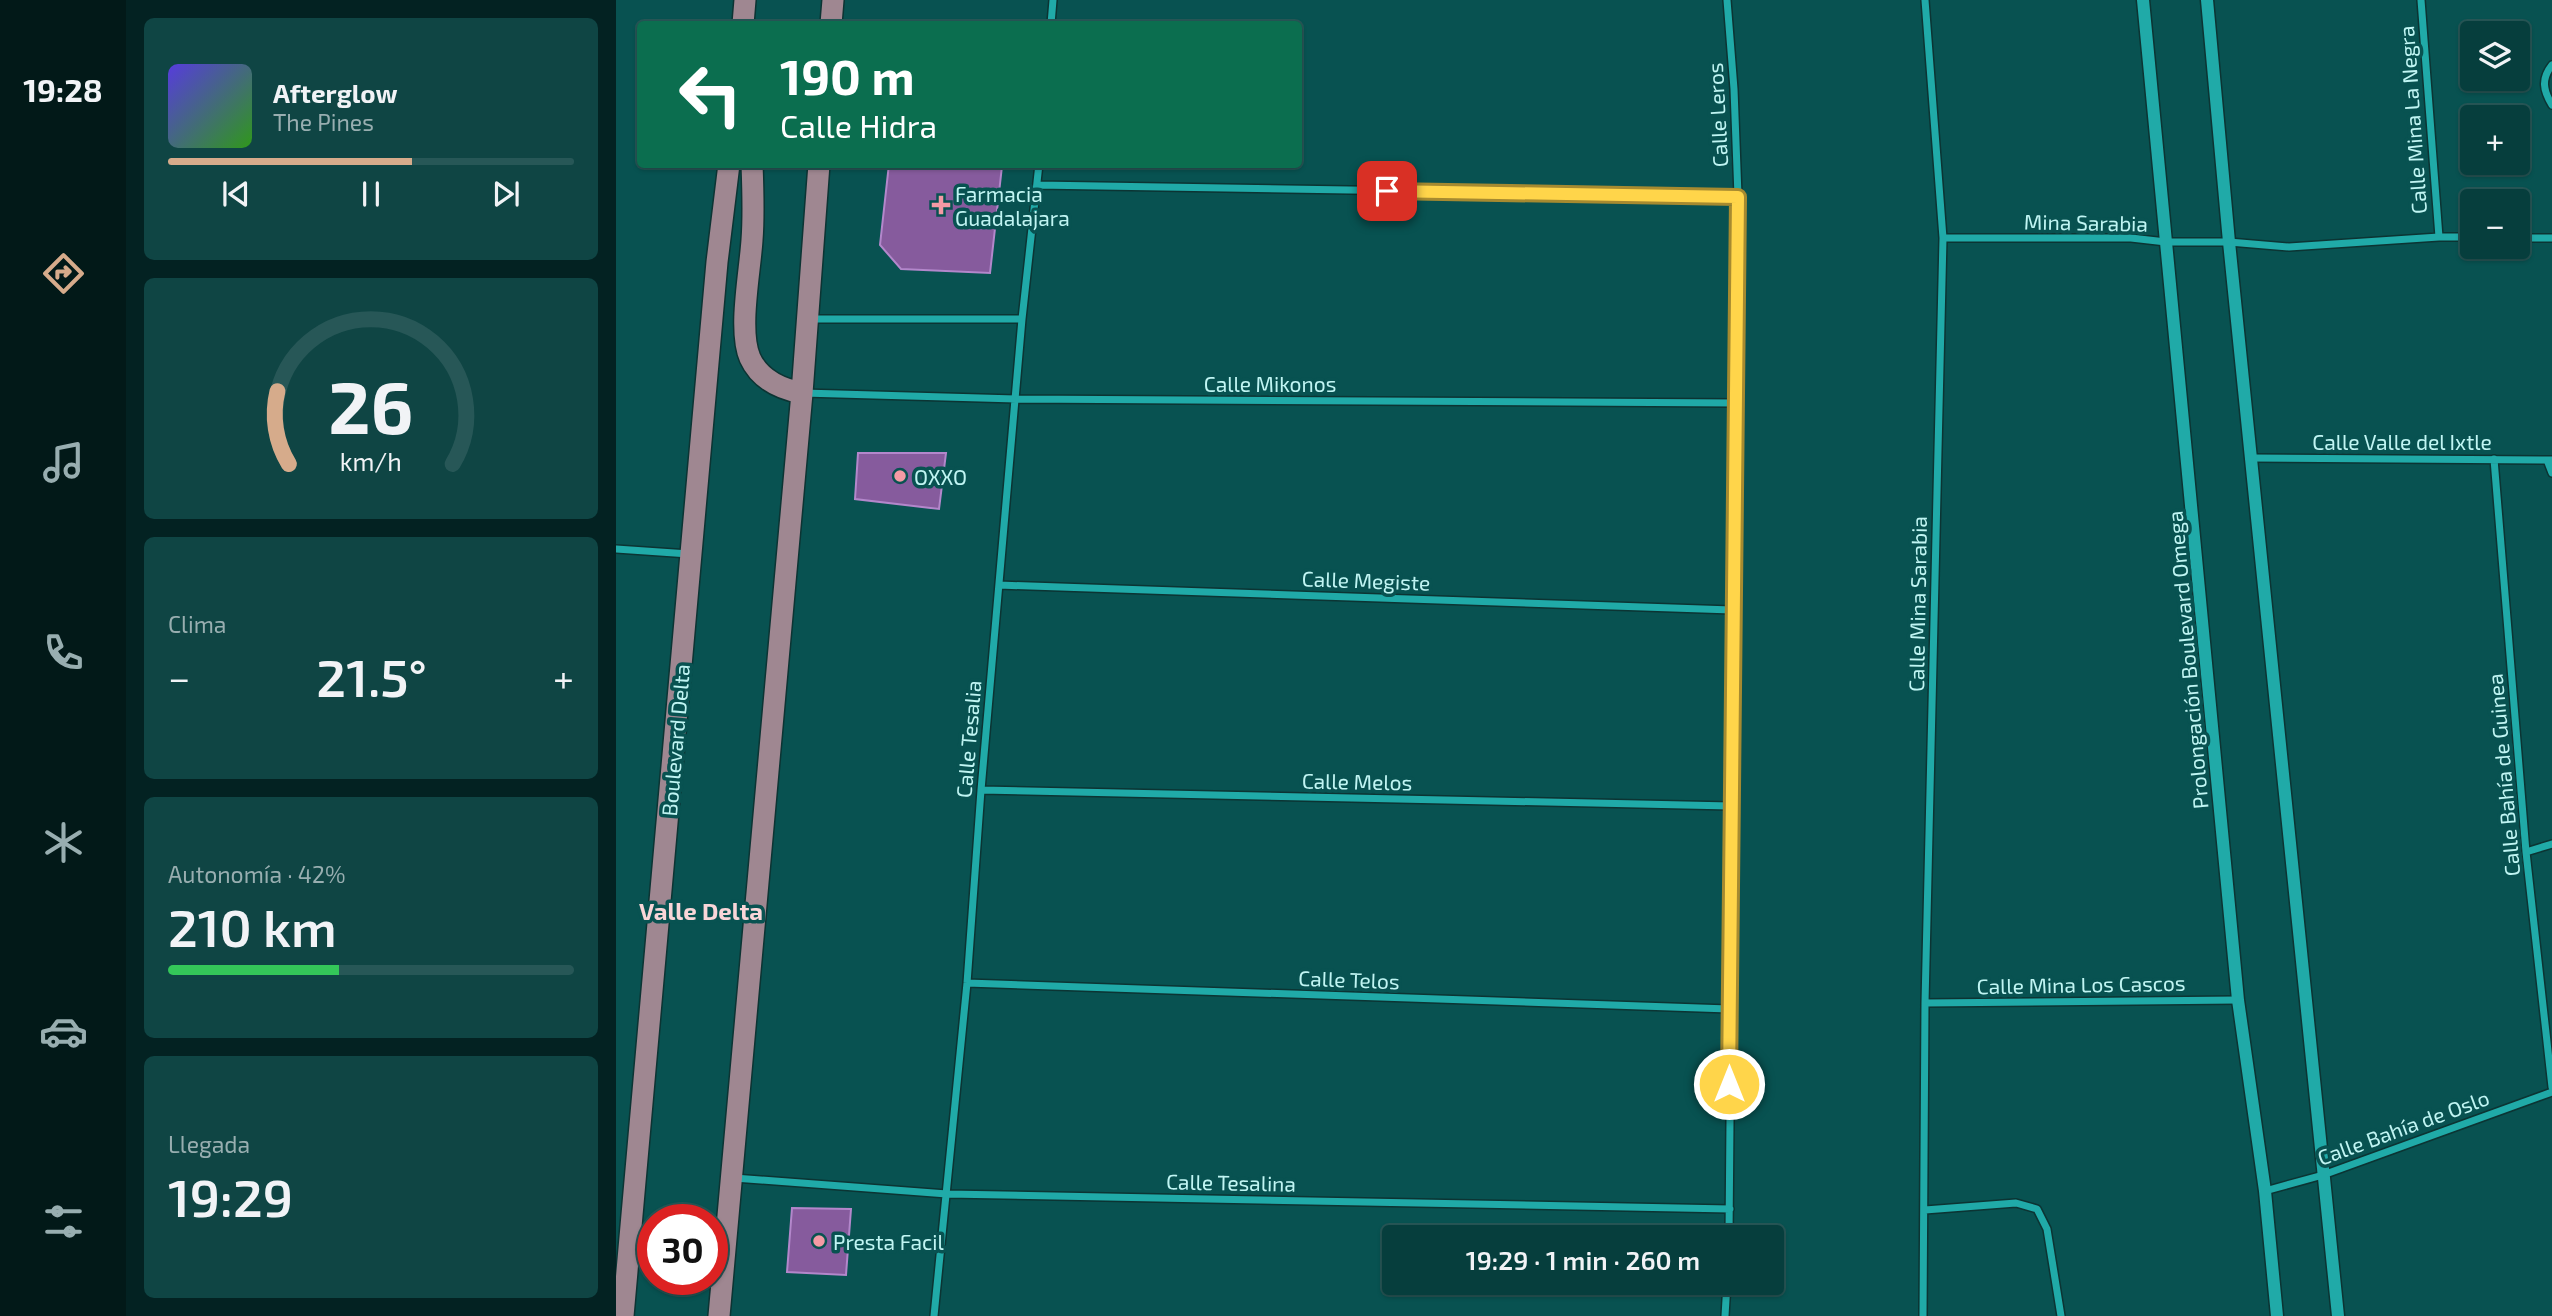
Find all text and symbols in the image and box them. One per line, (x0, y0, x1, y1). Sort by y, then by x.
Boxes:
map controls (2460, 21, 2530, 259)
button: layers (2460, 21, 2530, 91)
street label: Calle Mina La Negra (2393, 25, 2431, 215)
text: 190 m (780, 46, 915, 105)
icon: left (665, 49, 756, 140)
street label: Calle Leros (1702, 62, 1732, 168)
text: 19:28 (23, 70, 103, 108)
text: Afterglow (273, 77, 398, 108)
button: + (2460, 105, 2530, 175)
text: Calle Hidra (780, 106, 937, 144)
text: The Pines (273, 108, 374, 136)
pin (1357, 161, 1417, 221)
icon: arrive (1368, 172, 1406, 210)
icon: previous (217, 175, 255, 213)
icon: pause (352, 175, 390, 213)
icon: next (487, 175, 525, 213)
place label: Farmacia Guadalajara (955, 181, 1070, 231)
button: − (2460, 189, 2530, 259)
marker: Farmacia Guadalajara (933, 197, 949, 213)
street label: Mina Sarabia (2024, 208, 2148, 236)
icon: directions (39, 249, 88, 298)
text: 26 (328, 362, 414, 450)
street label: Calle Mikonos (1204, 371, 1336, 396)
street label: Calle Valle del Ixtle (2312, 429, 2492, 454)
icon: music (39, 438, 88, 487)
text: km/h (340, 446, 402, 476)
place label: OXXO (914, 464, 967, 489)
marker: OXXO (892, 468, 908, 484)
street label: Prolongación Boulevard Omega (2162, 510, 2212, 810)
street label: Calle Mina Sarabia (1903, 516, 1931, 692)
street label: Calle Megiste (1301, 565, 1431, 595)
text: Clima (168, 610, 226, 638)
icon: phone (39, 628, 88, 677)
text: 21.5° (316, 645, 427, 707)
text: − (168, 654, 190, 700)
text: + (553, 654, 574, 700)
street label: Boulevard Delta (656, 663, 694, 817)
street label: Calle Bahía de Guinea (2482, 673, 2524, 877)
street label: Calle Tesalia (950, 679, 986, 799)
street label: Calle Melos (1302, 768, 1412, 794)
icon: climate (39, 818, 88, 867)
text: Autonomía · 42% (168, 860, 346, 888)
text: 210 km (168, 895, 337, 957)
district label: Valle Delta (639, 896, 763, 925)
street label: Calle Telos (1298, 965, 1400, 993)
street label: Calle Mina Los Cascos (1976, 970, 2186, 998)
icon: car (39, 1007, 88, 1056)
position arrow (1692, 1047, 1766, 1121)
street label: Calle Bahía de Oslo (2314, 1084, 2492, 1170)
text: Llegada (168, 1130, 250, 1158)
text: 19:29 (168, 1165, 293, 1227)
street label: Calle Tesalina (1166, 1168, 1296, 1196)
icon: filters (39, 1197, 88, 1246)
speed limit sign: 30 (637, 1204, 728, 1295)
place label: Presta Facil (833, 1229, 945, 1254)
marker: Presta Facil (811, 1233, 827, 1249)
text: 19:29 · 1 min · 260 m (1466, 1244, 1700, 1275)

